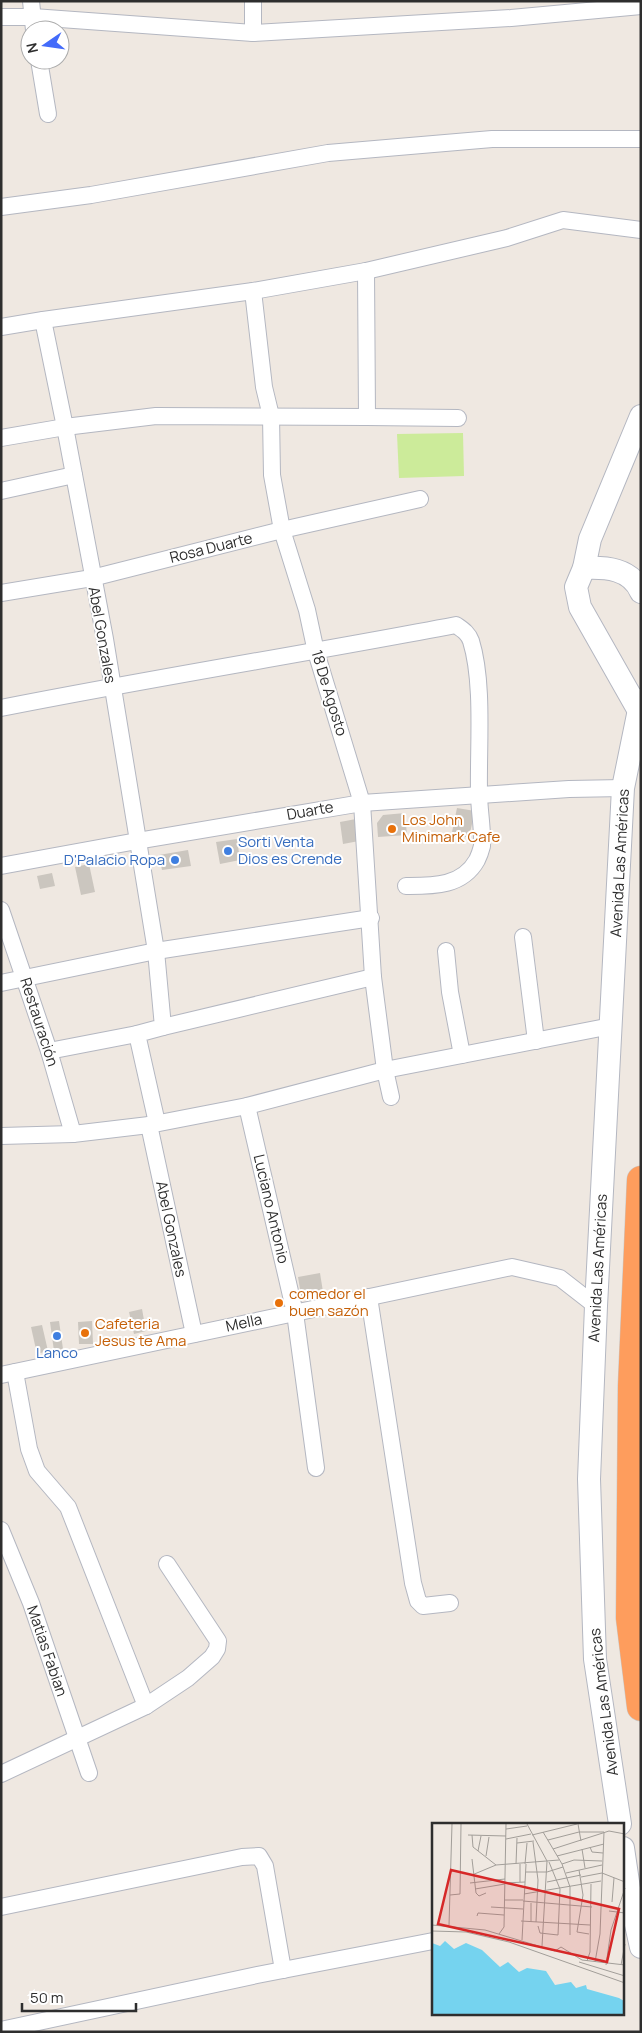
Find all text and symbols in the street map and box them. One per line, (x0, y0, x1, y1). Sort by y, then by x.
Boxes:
north arrow (20, 20, 70, 70)
text: N (21, 41, 42, 55)
street label: Rosa Duarte (167, 527, 255, 568)
street label: Abel Gonzales (84, 585, 121, 685)
street label: 18 De Agosto (306, 647, 353, 739)
street label: Avenida Las Américas (605, 788, 634, 938)
street label: Duarte (285, 796, 335, 825)
place label: Los John Minimark Cafe (402, 809, 501, 847)
marker: Los John Minimark Cafe (386, 823, 398, 835)
place label: Sorti Venta Dios es Crende (238, 831, 342, 869)
marker: Sorti Venta Dios es Crende (222, 845, 234, 857)
place label: D'Palacio Ropa (64, 849, 165, 870)
marker: D'Palacio Ropa (169, 854, 181, 866)
street label: Restauración (15, 975, 64, 1069)
street label: Luciano Antonio (249, 1152, 294, 1266)
street label: Abel Gonzales (151, 1179, 192, 1279)
street label: Avenida Las Américas (583, 1193, 612, 1343)
place label: comedor el buen sazón (289, 1283, 369, 1321)
marker: comedor el buen sazón (273, 1297, 285, 1309)
street label: Mella (224, 1308, 264, 1337)
place label: Cafeteria Jesus te Ama (95, 1313, 186, 1351)
marker: Cafeteria Jesus te Ama (79, 1327, 91, 1339)
marker: Lanco (51, 1330, 63, 1342)
place label: Lanco (36, 1342, 78, 1363)
street label: Matias Fabian (22, 1603, 73, 1699)
street label: Avenida Las Américas (584, 1627, 623, 1777)
inset map (432, 1823, 624, 2016)
scale bar (22, 1980, 136, 2012)
text: 50 m (30, 1987, 64, 2008)

